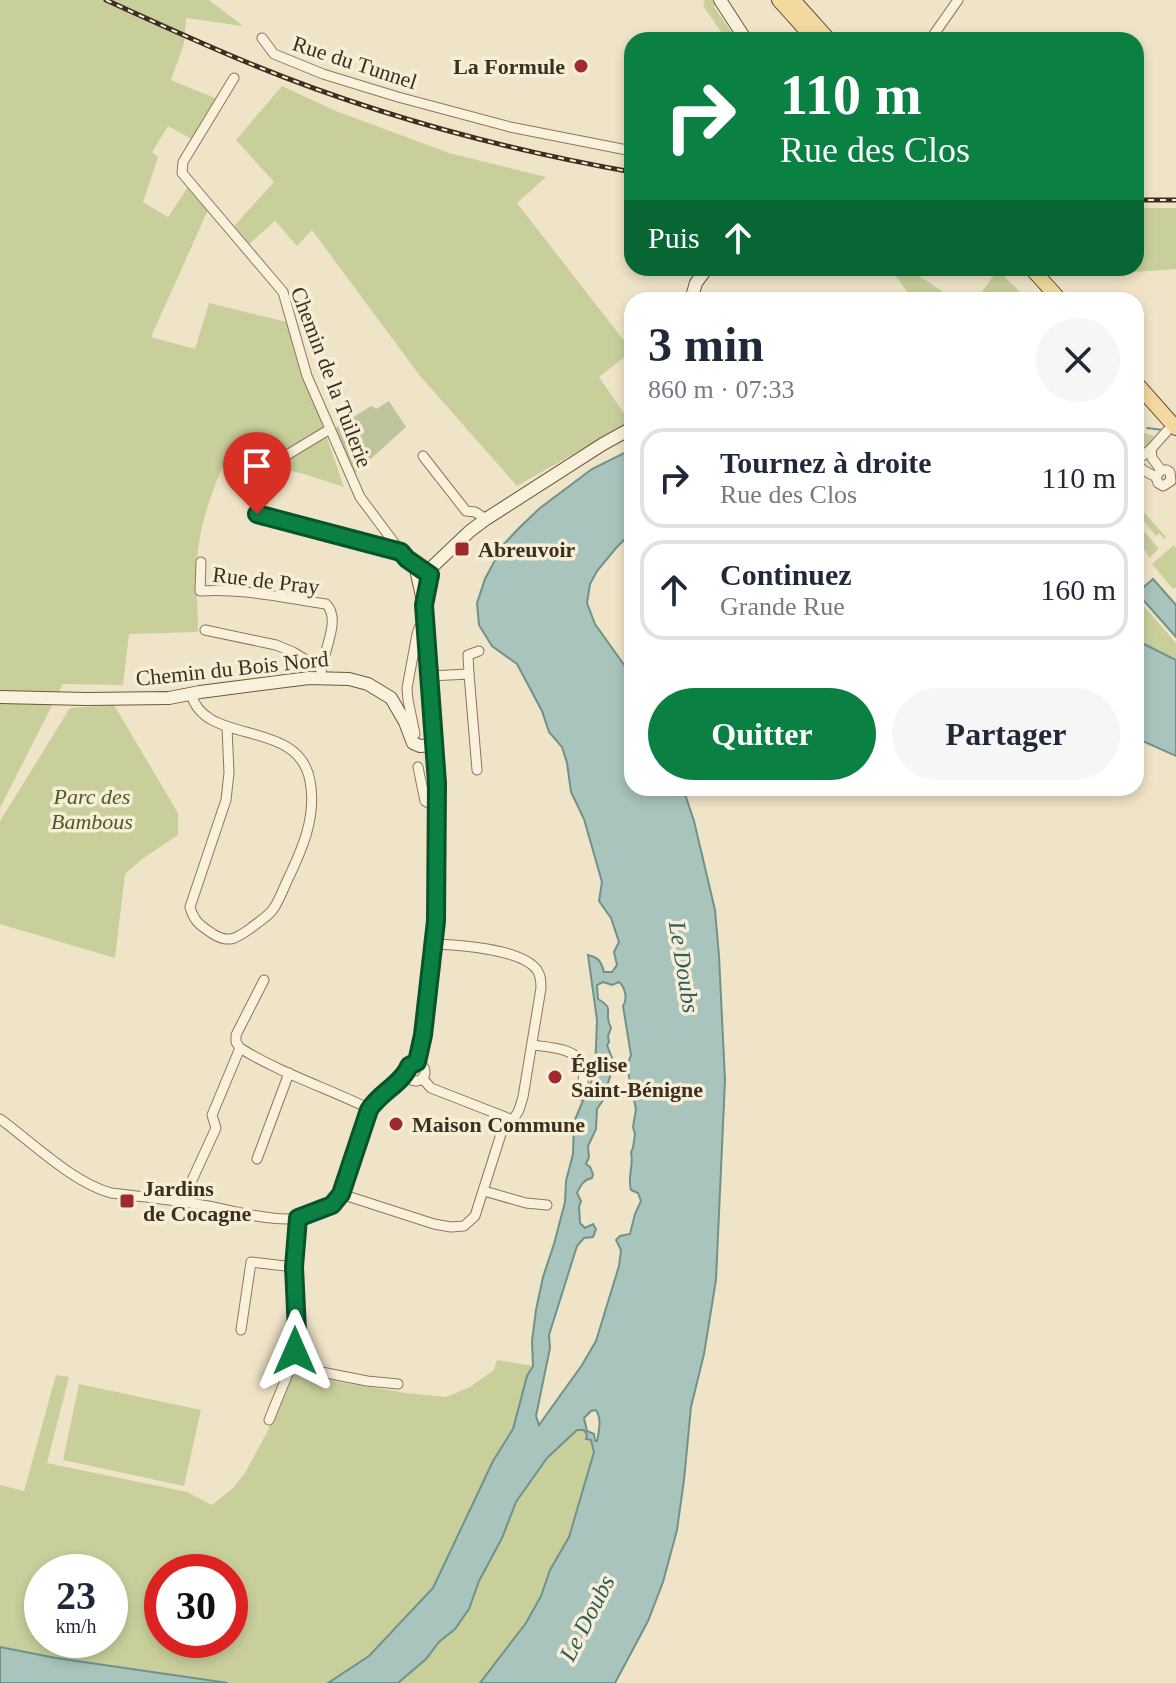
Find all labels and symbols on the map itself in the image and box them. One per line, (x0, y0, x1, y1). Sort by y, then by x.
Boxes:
street label: Rue du Tunnel (289, 31, 420, 94)
place label: La Formule (453, 54, 565, 79)
marker: La Formule (572, 57, 590, 75)
street label: Chemin de la Tuilerie (286, 283, 377, 471)
pin (223, 432, 291, 514)
place label: Abreuvoir (478, 537, 576, 562)
marker: Abreuvoir (453, 540, 471, 558)
street label: Rue de Pray (211, 562, 321, 599)
street label: Chemin du Bois Nord (134, 646, 330, 691)
park label: Parc des Bambous (51, 784, 133, 834)
water label: Le Doubs (664, 918, 704, 1015)
place label: Église Saint-Bénigne (571, 1052, 703, 1102)
marker: Église Saint-Bénigne (546, 1068, 564, 1086)
place label: Maison Commune (412, 1112, 585, 1137)
marker: Maison Commune (387, 1115, 405, 1133)
place label: Jardins de Cocagne (143, 1176, 251, 1226)
marker: Jardins de Cocagne (118, 1192, 136, 1210)
position arrow (253, 1309, 337, 1393)
speed limit sign: 30 (144, 1554, 248, 1658)
water label: Le Doubs (554, 1571, 620, 1666)

